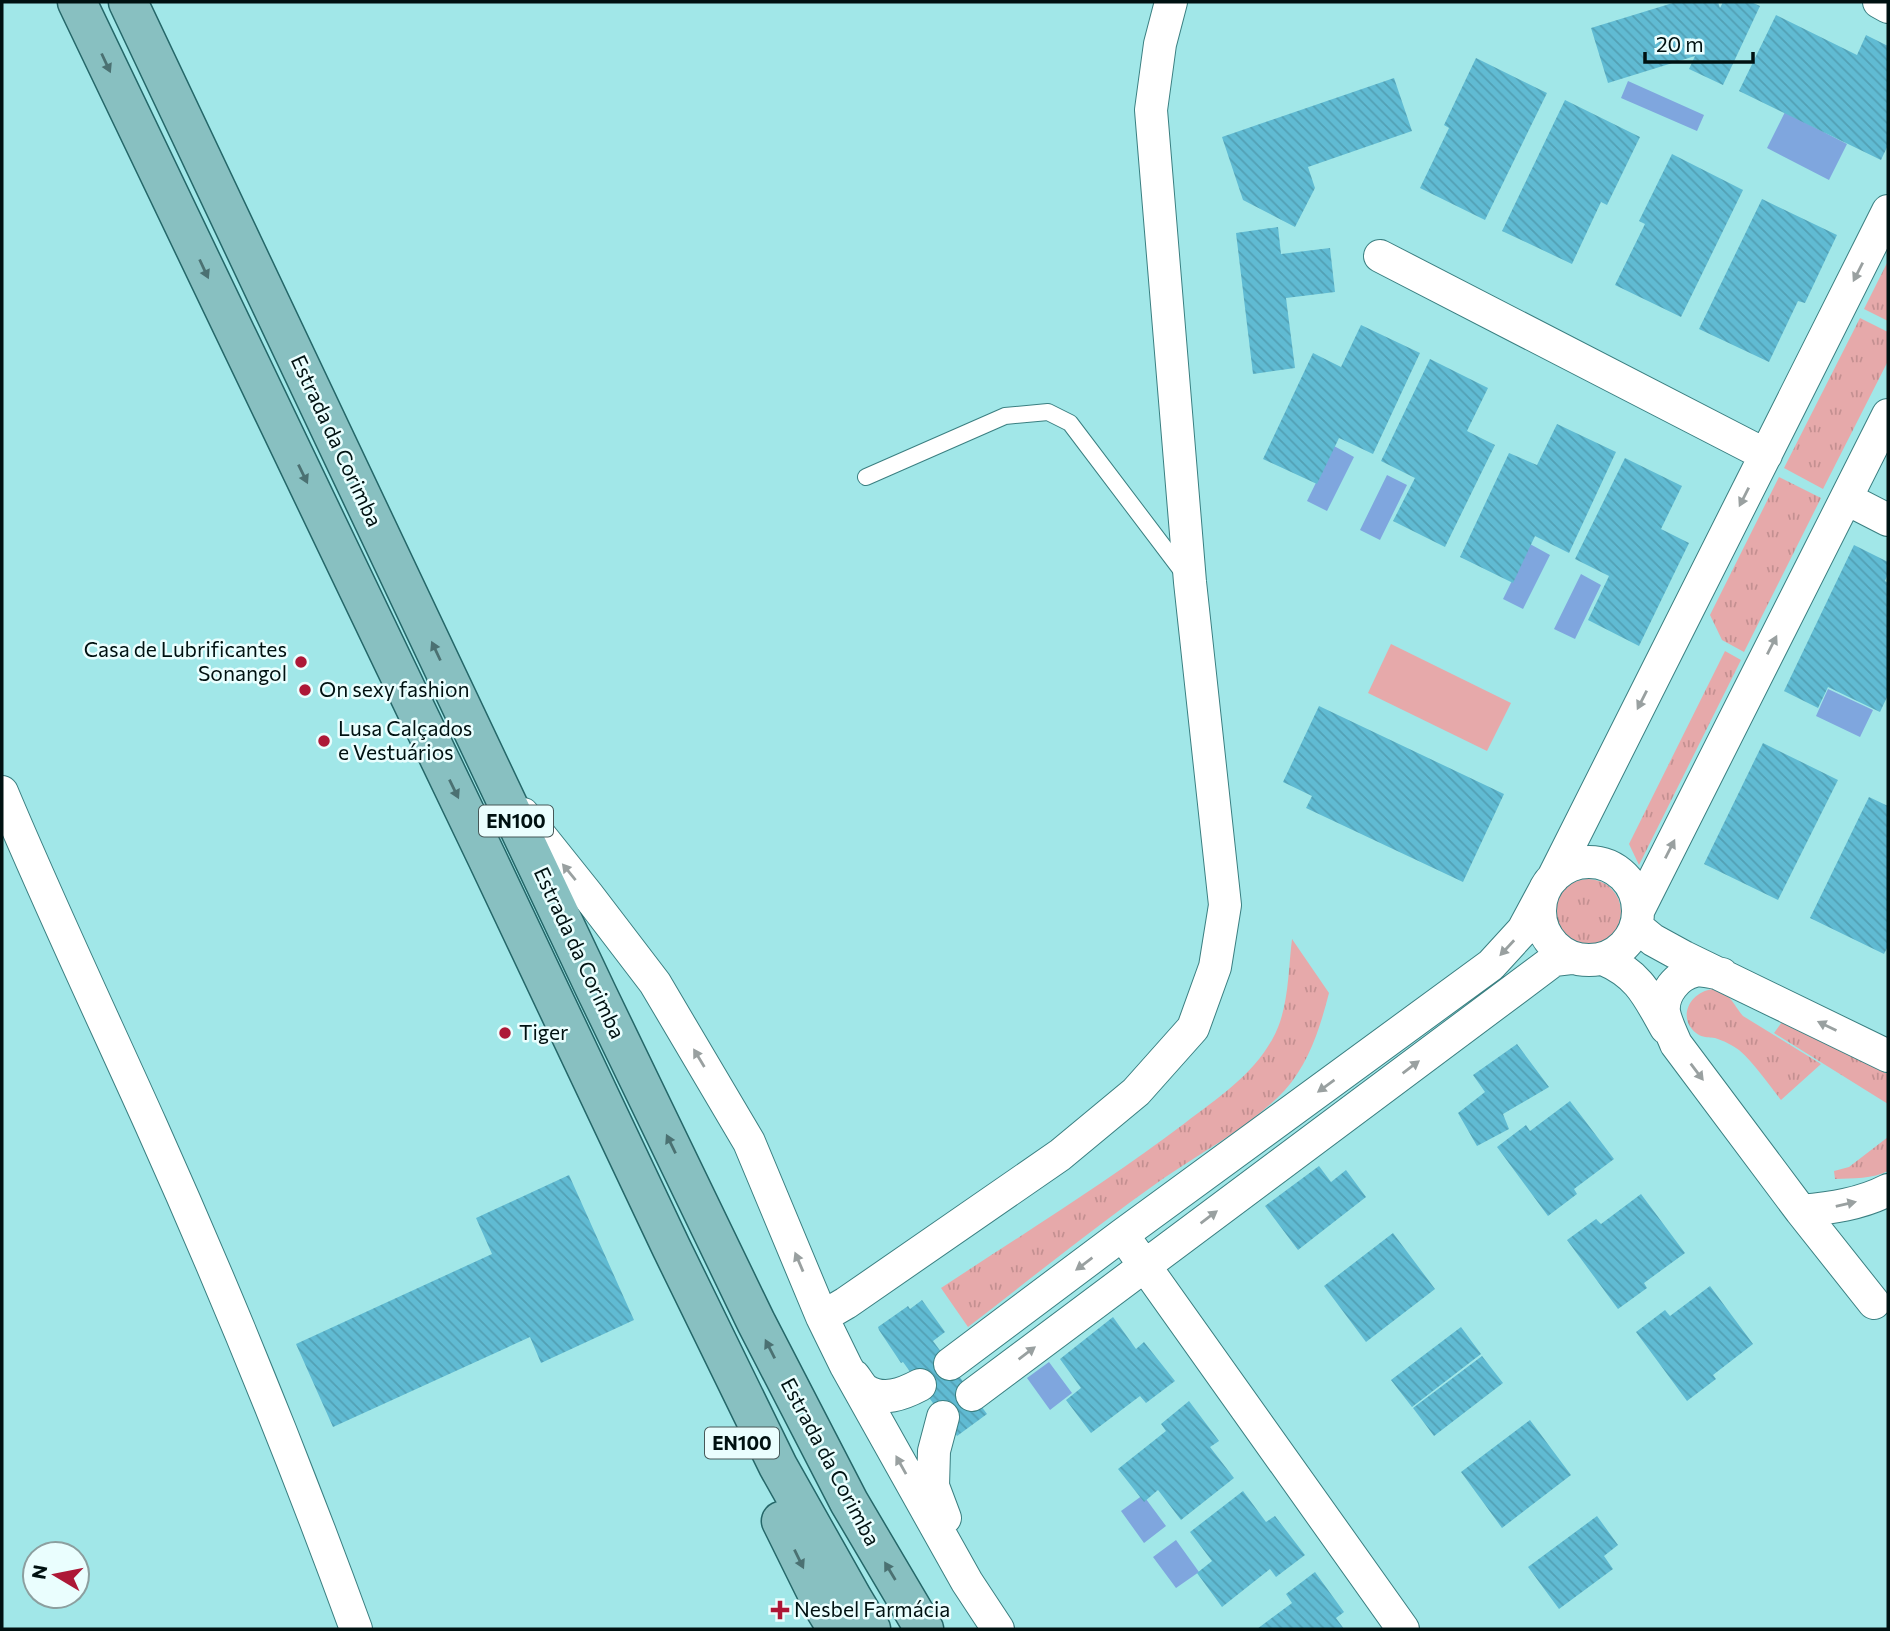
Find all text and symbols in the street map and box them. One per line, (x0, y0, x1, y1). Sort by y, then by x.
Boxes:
scale bar (1645, 21, 1754, 65)
text: 20 m (1656, 31, 1704, 56)
one-way arrow (101, 53, 112, 73)
one-way arrow (198, 259, 210, 279)
one-way arrow (1852, 262, 1863, 282)
street label: Estrada da Corimba (287, 351, 388, 530)
one-way arrow (297, 464, 308, 484)
one-way arrow (1739, 487, 1750, 507)
one-way arrow (1767, 635, 1778, 655)
place label: Casa de Lubrificantes Sonangol (84, 636, 287, 685)
one-way arrow (430, 641, 442, 661)
marker: Casa de Lubrificantes Sonangol (293, 654, 309, 670)
place label: On sexy fashion (319, 676, 470, 701)
marker: On sexy fashion (297, 682, 313, 698)
one-way arrow (1637, 690, 1648, 710)
place label: Lusa Calçados e Vestuários (338, 715, 472, 764)
marker: Lusa Calçados e Vestuários (316, 733, 332, 749)
one-way arrow (448, 779, 460, 799)
road number: EN100 (479, 806, 553, 836)
one-way arrow (1665, 839, 1676, 859)
street label: Estrada da Corimba (530, 863, 631, 1042)
one-way arrow (562, 863, 577, 881)
one-way arrow (1499, 939, 1515, 957)
place label: Tiger (519, 1019, 569, 1044)
one-way arrow (1817, 1020, 1837, 1032)
marker: Tiger (497, 1025, 513, 1041)
one-way arrow (693, 1049, 705, 1068)
one-way arrow (1402, 1060, 1420, 1074)
one-way arrow (1689, 1063, 1703, 1081)
one-way arrow (1317, 1079, 1335, 1093)
one-way arrow (665, 1134, 676, 1154)
one-way arrow (1835, 1199, 1857, 1210)
one-way arrow (1200, 1210, 1218, 1224)
one-way arrow (793, 1252, 805, 1272)
one-way arrow (1075, 1257, 1093, 1271)
one-way arrow (764, 1339, 776, 1359)
one-way arrow (1017, 1346, 1035, 1361)
street label: Estrada da Corimba (777, 1373, 886, 1549)
road number: EN100 (705, 1428, 779, 1458)
one-way arrow (895, 1455, 907, 1475)
north arrow (21, 1540, 91, 1610)
one-way arrow (794, 1549, 805, 1569)
one-way arrow (883, 1561, 896, 1580)
text: N (26, 1563, 51, 1581)
place label: Nesbel Farmácia (794, 1596, 950, 1621)
marker: Nesbel Farmácia (772, 1602, 788, 1618)

